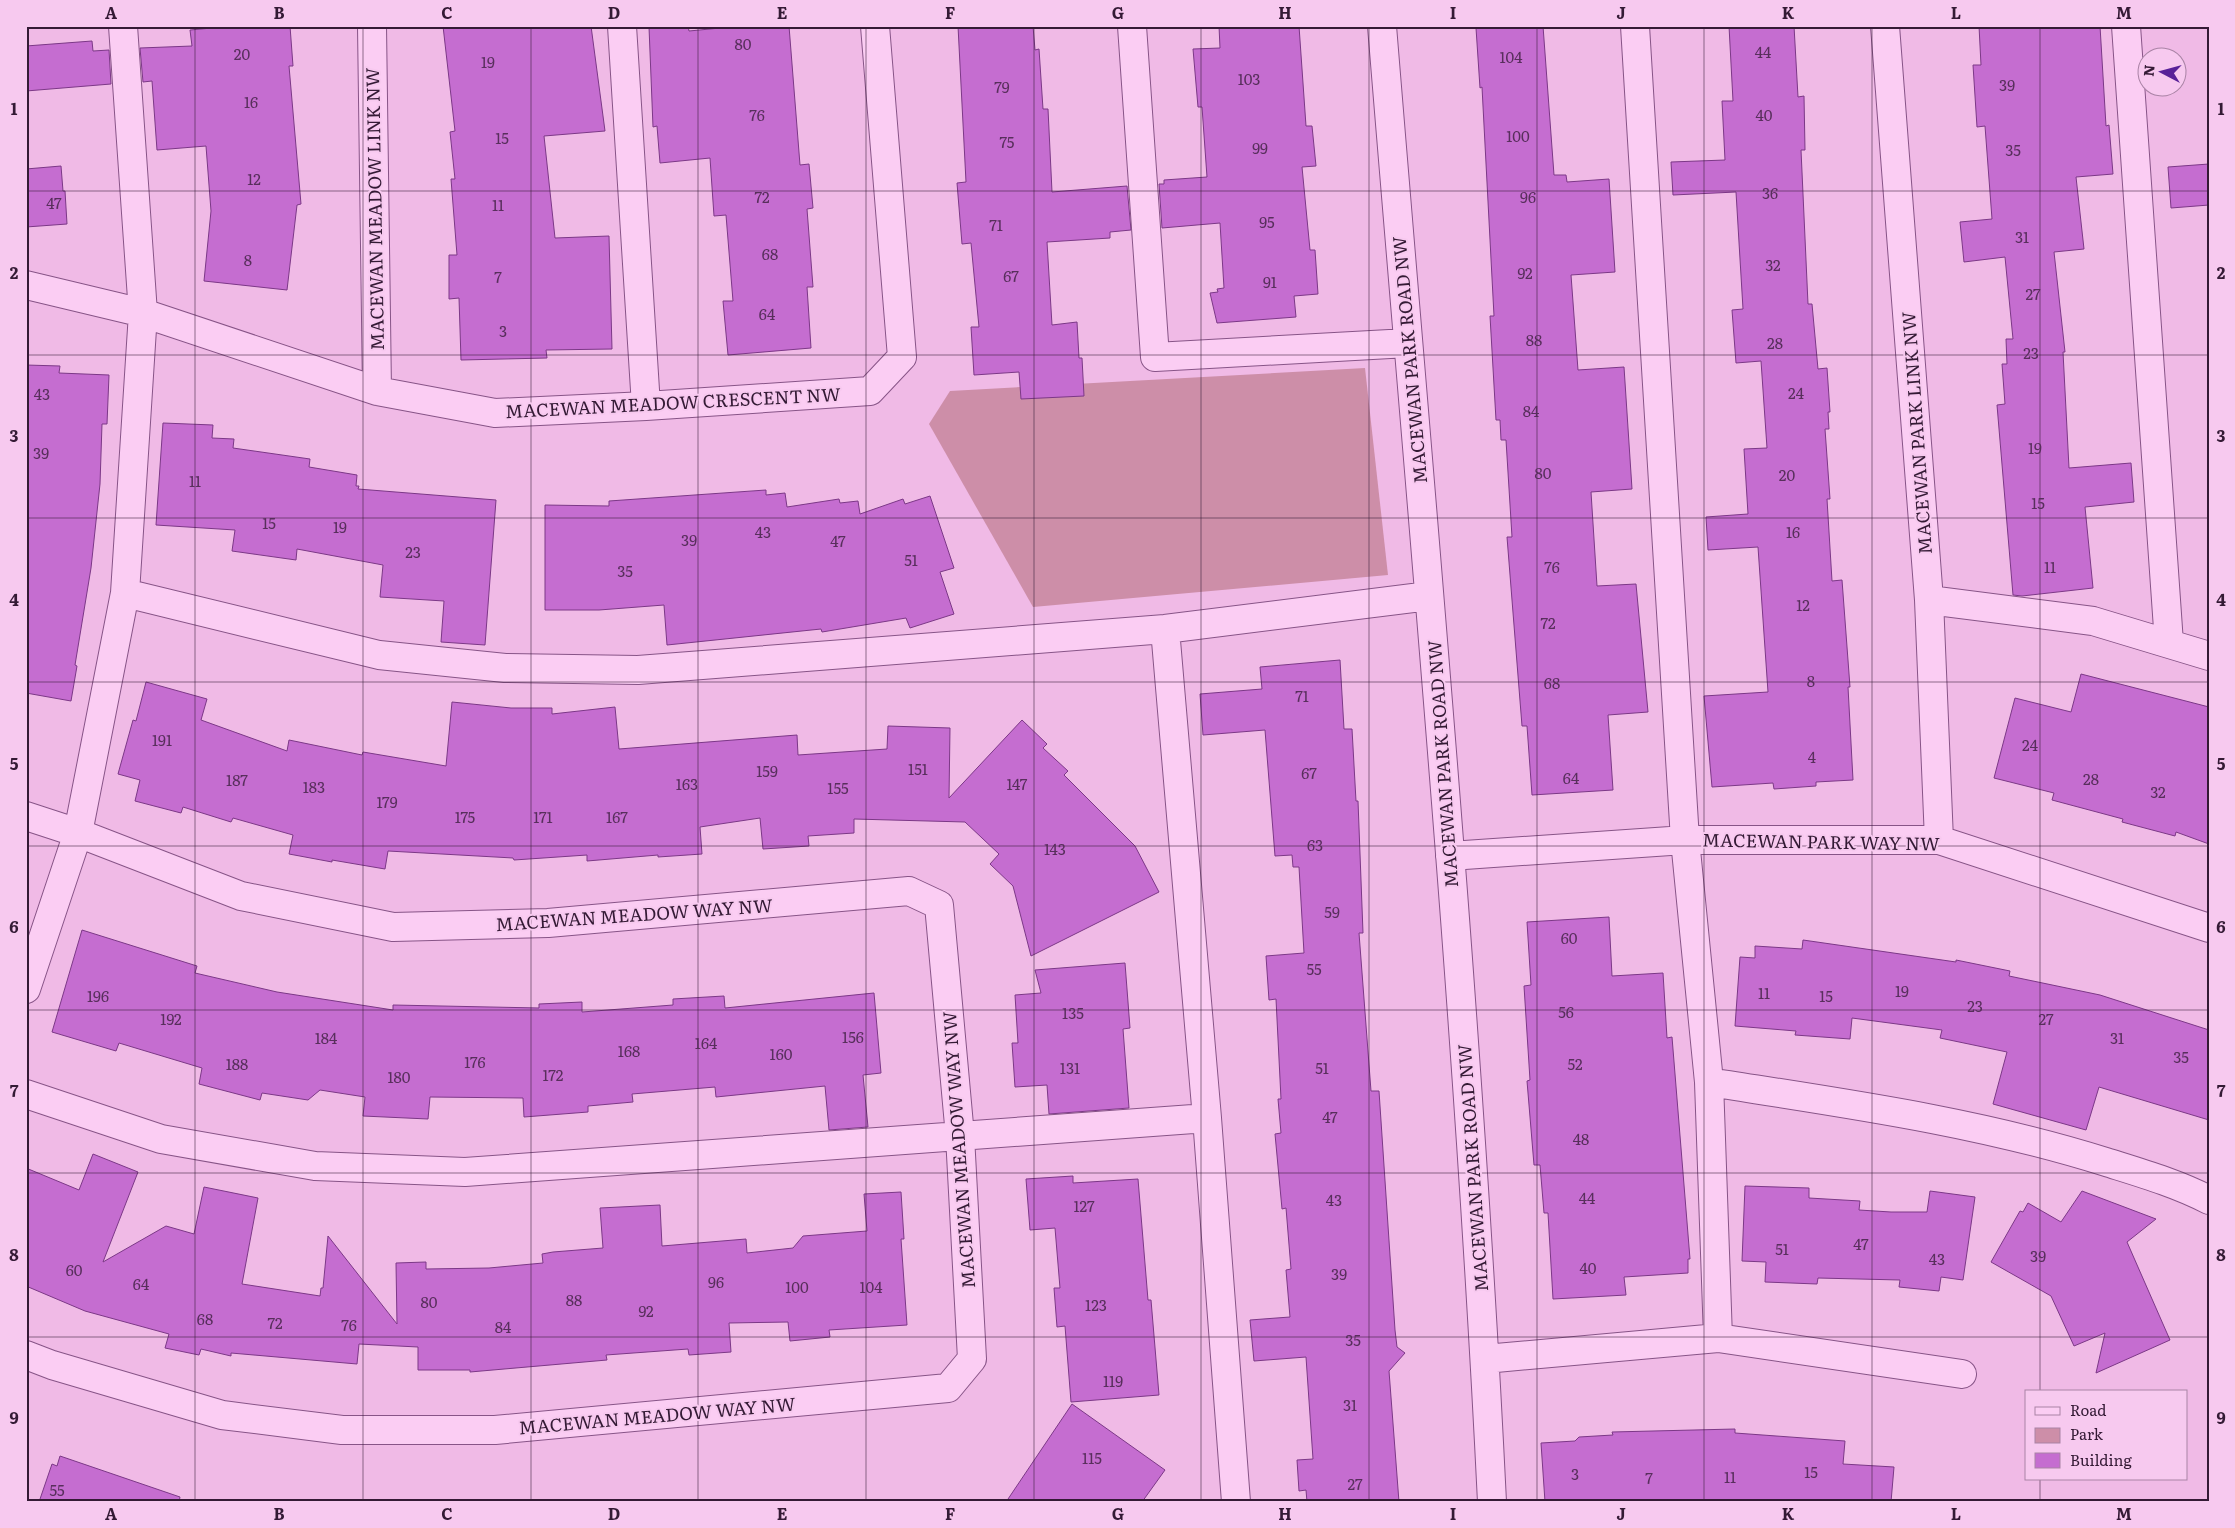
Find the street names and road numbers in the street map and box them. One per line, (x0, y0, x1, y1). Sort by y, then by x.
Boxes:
street label: MACEWAN MEADOW LINK NW (358, 67, 390, 351)
street label: MACEWAN PARK ROAD NW (1385, 235, 1433, 485)
street label: MACEWAN PARK LINK NW (1894, 310, 1938, 555)
street label: MACEWAN MEADOW CRESCENT NW (504, 380, 842, 424)
street label: MACEWAN PARK ROAD NW (1420, 639, 1464, 889)
street label: MACEWAN PARK WAY NW (1702, 825, 1940, 857)
street label: MACEWAN MEADOW WAY NW (495, 891, 774, 937)
street label: MACEWAN MEADOW WAY NW (935, 1010, 981, 1289)
street label: MACEWAN PARK ROAD NW (1450, 1043, 1494, 1293)
street label: MACEWAN MEADOW WAY NW (518, 1389, 797, 1441)

